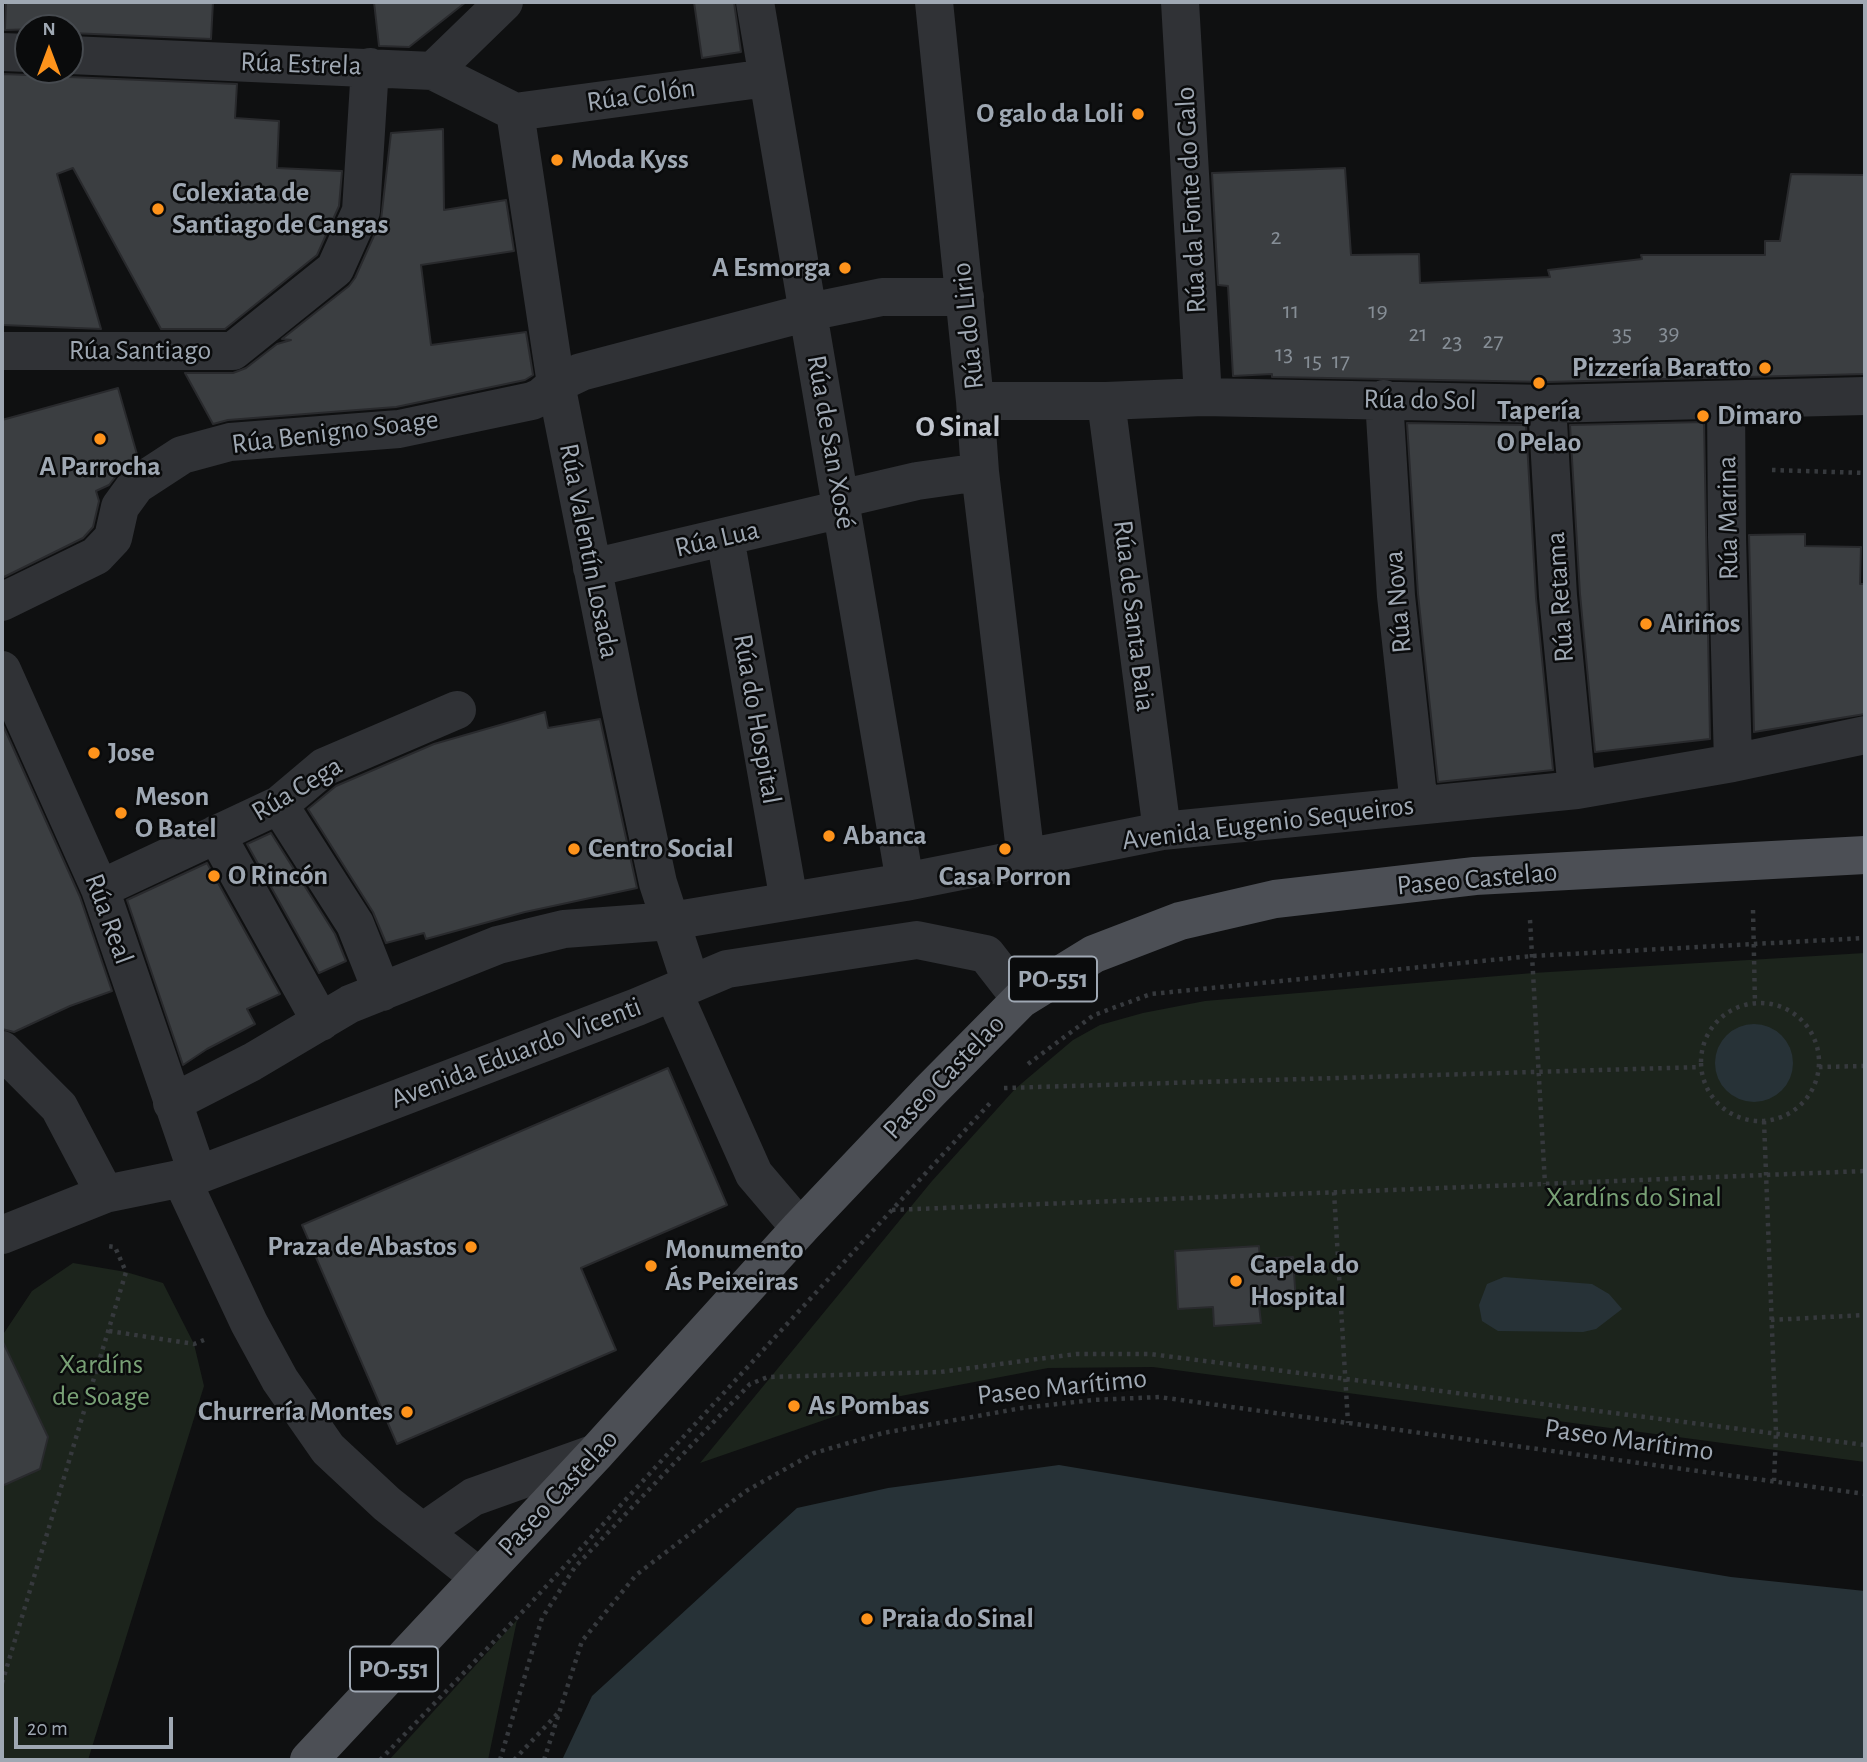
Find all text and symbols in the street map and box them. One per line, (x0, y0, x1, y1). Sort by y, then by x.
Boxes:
north arrow (14, 14, 84, 84)
text: N (42, 20, 56, 39)
street label: Rúa Estrela (240, 45, 362, 83)
street label: Rúa Colón (584, 71, 698, 119)
street label: Rúa da Fonte do Galo (1168, 86, 1214, 314)
place label: O galo da Loli (976, 97, 1124, 131)
marker: O galo da Loli (1130, 106, 1146, 122)
place label: Moda Kyss (571, 143, 689, 177)
marker: Moda Kyss (549, 152, 565, 168)
place label: Colexiata de Santiago de Cangas (172, 176, 388, 242)
marker: Colexiata de Santiago de Cangas (150, 201, 166, 217)
house number: 2 (1271, 223, 1281, 251)
place label: A Esmorga (712, 251, 831, 285)
marker: A Esmorga (837, 260, 853, 276)
street label: Rúa do Lirio (945, 261, 991, 391)
house number: 11 (1283, 297, 1299, 325)
house number: 19 (1368, 297, 1388, 325)
house number: 39 (1658, 319, 1680, 347)
house number: 21 (1408, 320, 1428, 348)
house number: 35 (1612, 320, 1632, 348)
house number: 27 (1483, 327, 1503, 355)
house number: 23 (1442, 328, 1462, 356)
street label: Rúa Santiago (69, 334, 211, 368)
house number: 13 (1275, 340, 1293, 368)
house number: 15 (1304, 347, 1322, 375)
house number: 17 (1332, 347, 1350, 375)
place label: Pizzería Baratto (1572, 351, 1751, 385)
street label: Rúa de San Xosé (799, 352, 863, 532)
marker: Pizzería Baratto (1757, 360, 1773, 376)
marker: Tapería O Pelao (1531, 375, 1547, 391)
street label: Rúa do Sol (1363, 382, 1477, 418)
place label: Tapería O Pelao (1497, 394, 1581, 460)
place label: Dimaro (1717, 399, 1802, 433)
street label: Rúa Benigno Soage (230, 403, 440, 461)
marker: Dimaro (1695, 408, 1711, 424)
district label: O Sinal (916, 409, 1000, 445)
marker: A Parrocha (92, 431, 108, 447)
street label: Rúa Valentín Losada (552, 440, 626, 662)
place label: A Parrocha (39, 450, 161, 484)
street label: Rúa Marina (1710, 455, 1746, 581)
street label: Rúa Lua (671, 513, 763, 565)
street label: Rúa de Santa Baia (1106, 518, 1162, 714)
street label: Rúa Retama (1539, 530, 1581, 664)
street label: Rúa Nova (1377, 549, 1419, 655)
place label: Airiños (1660, 607, 1741, 641)
marker: Airiños (1638, 616, 1654, 632)
street label: Rúa do Hospital (726, 631, 788, 807)
place label: Jose (108, 736, 155, 770)
marker: Jose (86, 745, 102, 761)
street label: Rúa Cega (246, 749, 348, 829)
place label: Meson O Batel (135, 780, 217, 846)
street label: Avenida Eugenio Sequeiros (1120, 788, 1416, 858)
marker: Meson O Batel (113, 805, 129, 821)
place label: Abanca (843, 819, 927, 853)
marker: Abanca (821, 828, 837, 844)
place label: Centro Social (588, 832, 734, 866)
marker: Centro Social (566, 841, 582, 857)
marker: Casa Porron (997, 841, 1013, 857)
street label: Paseo Castelao (1395, 855, 1559, 903)
place label: O Rincón (228, 859, 328, 893)
place label: Casa Porron (939, 860, 1071, 894)
marker: O Rincón (206, 868, 222, 884)
street label: Rúa Real (77, 869, 141, 969)
road number: PO-551 (1009, 956, 1097, 1002)
street label: Avenida Eduardo Vicenti (386, 990, 646, 1116)
street label: Paseo Castelao (876, 1007, 1012, 1147)
park label: Xardíns do Sinal (1546, 1181, 1722, 1215)
place label: Praza de Abastos (267, 1230, 457, 1264)
place label: Monumento Ás Peixeiras (665, 1233, 804, 1299)
marker: Praza de Abastos (463, 1239, 479, 1255)
place label: Capela do Hospital (1250, 1248, 1359, 1314)
marker: Monumento Ás Peixeiras (643, 1258, 659, 1274)
marker: Capela do Hospital (1228, 1273, 1244, 1289)
park label: Xardíns de Soage (52, 1348, 150, 1414)
street label: Paseo Marítimo (975, 1361, 1149, 1413)
place label: As Pombas (808, 1389, 930, 1423)
place label: Churrería Montes (198, 1395, 393, 1429)
marker: As Pombas (786, 1398, 802, 1414)
marker: Churrería Montes (399, 1404, 415, 1420)
street label: Paseo Marítimo (1542, 1411, 1716, 1469)
street label: Paseo Castelao (491, 1423, 625, 1563)
place label: Praia do Sinal (881, 1602, 1034, 1636)
marker: Praia do Sinal (859, 1611, 875, 1627)
road number: PO-551 (350, 1646, 438, 1692)
scale bar (18, 1702, 177, 1746)
text: 20 m (27, 1718, 68, 1739)

